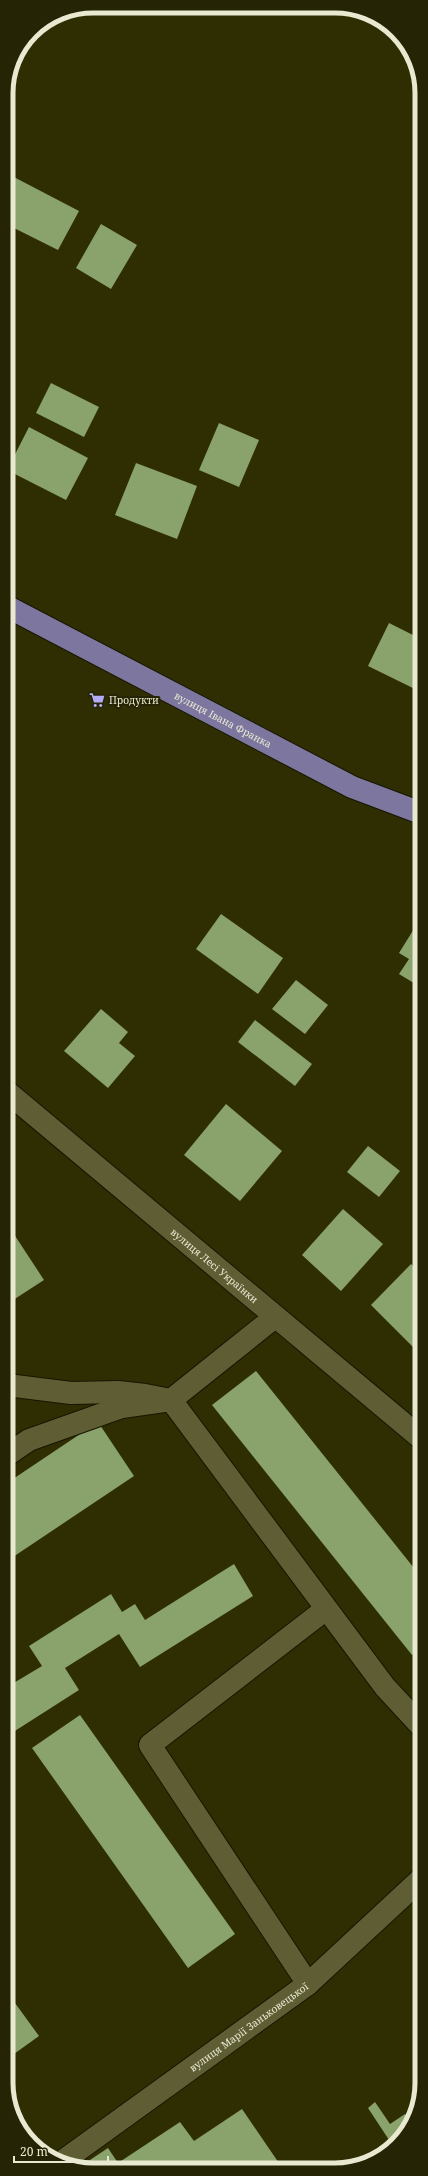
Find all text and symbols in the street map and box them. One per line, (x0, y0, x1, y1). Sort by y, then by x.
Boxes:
street label: вулиця Івана Франка (172, 688, 274, 751)
supermarket icon: Продукти (88, 691, 106, 709)
place label: Продукти (109, 693, 159, 707)
street label: вулиця Лесі Українки (168, 1225, 262, 1306)
street label: вулиця Марії Заньковецької (186, 1979, 311, 2075)
scale bar (14, 2138, 108, 2164)
text: 20 m (20, 2143, 48, 2160)

